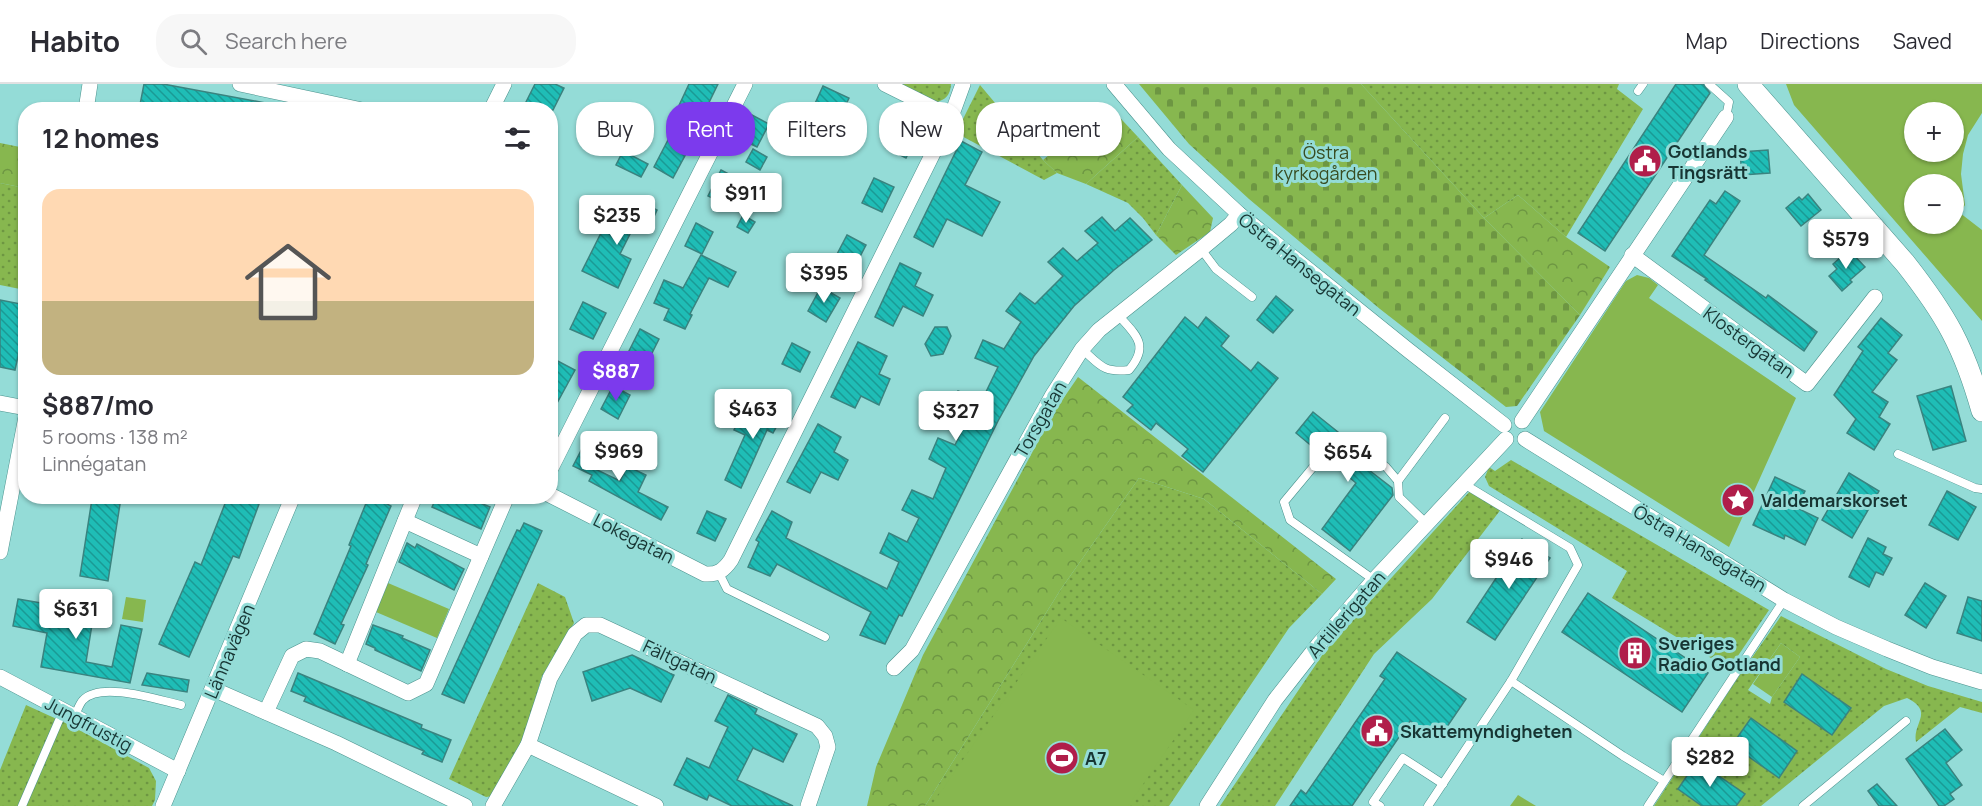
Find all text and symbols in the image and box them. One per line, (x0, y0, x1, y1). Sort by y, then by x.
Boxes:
search box (156, 14, 576, 68)
text: Habito (30, 22, 120, 60)
icon: search (177, 25, 210, 58)
text: Search here (225, 26, 347, 56)
text: Map (1686, 27, 1727, 55)
text: Directions (1760, 27, 1860, 55)
text: Saved (1893, 27, 1952, 55)
chip: Buy (576, 102, 654, 156)
chip: Rent (666, 102, 755, 156)
chip: Filters (767, 102, 867, 156)
chip: New (879, 102, 964, 156)
chip: Apartment (976, 102, 1122, 156)
map controls (1904, 102, 1964, 234)
button: + (1904, 102, 1964, 162)
text: 12 homes (42, 120, 159, 156)
icon: filters (501, 122, 534, 155)
place label: Gotlands Tingsrätt (1668, 139, 1748, 184)
park label: Östra kyrkogården (1275, 140, 1377, 185)
public building icon: Gotlands Tingsrätt (1627, 143, 1663, 179)
pin: $911 (710, 173, 782, 224)
button: − (1904, 174, 1964, 234)
text: $911 (725, 179, 767, 206)
pin: $235 (581, 195, 653, 246)
text: $235 (593, 201, 641, 228)
street label: Östra Hansegatan (1234, 207, 1366, 321)
pin: $579 (1810, 219, 1882, 270)
text: $579 (1822, 225, 1870, 252)
icon: home (234, 228, 342, 336)
pin: $395 (788, 253, 860, 304)
text: $395 (800, 259, 848, 286)
street label: Klostergatan (1699, 301, 1799, 383)
pin: $887 (580, 351, 652, 402)
text: $887 (592, 357, 640, 384)
street label: Torsgatan (1009, 377, 1071, 461)
text: $887/mo (42, 387, 154, 423)
pin: $463 (717, 389, 789, 440)
pin: $327 (920, 391, 992, 442)
text: $463 (729, 395, 777, 422)
text: $327 (933, 397, 979, 424)
text: 5 rooms · 138 m² (42, 423, 188, 450)
pin: $969 (583, 431, 655, 482)
pin: $654 (1312, 432, 1384, 483)
text: $969 (594, 437, 644, 464)
text: $654 (1324, 438, 1372, 465)
text: Linnégatan (42, 450, 146, 477)
place icon: Valdemarskorset (1720, 482, 1756, 518)
place label: Valdemarskorset (1761, 488, 1908, 512)
street label: Östra Hansegatan (1629, 499, 1771, 597)
street label: Lokegatan (589, 507, 679, 569)
pin: $946 (1473, 539, 1545, 590)
text: $946 (1484, 545, 1534, 572)
street label: Artillerigatan (1302, 566, 1390, 662)
pin: $631 (40, 589, 112, 640)
text: $631 (53, 595, 99, 622)
street label: Lännavägen (198, 600, 260, 702)
place label: Sveriges Radio Gotland (1658, 631, 1781, 676)
street label: Fältgatan (639, 634, 721, 688)
building icon: Sveriges Radio Gotland (1617, 635, 1653, 671)
street label: Jungfrustig (41, 691, 137, 757)
public building icon: Skattemyndigheten (1359, 713, 1395, 749)
place label: Skattemyndigheten (1400, 719, 1572, 743)
pin: $282 (1674, 737, 1746, 788)
sports icon: A7 (1044, 740, 1080, 776)
text: $282 (1686, 743, 1734, 770)
place label: A7 (1085, 746, 1107, 770)

